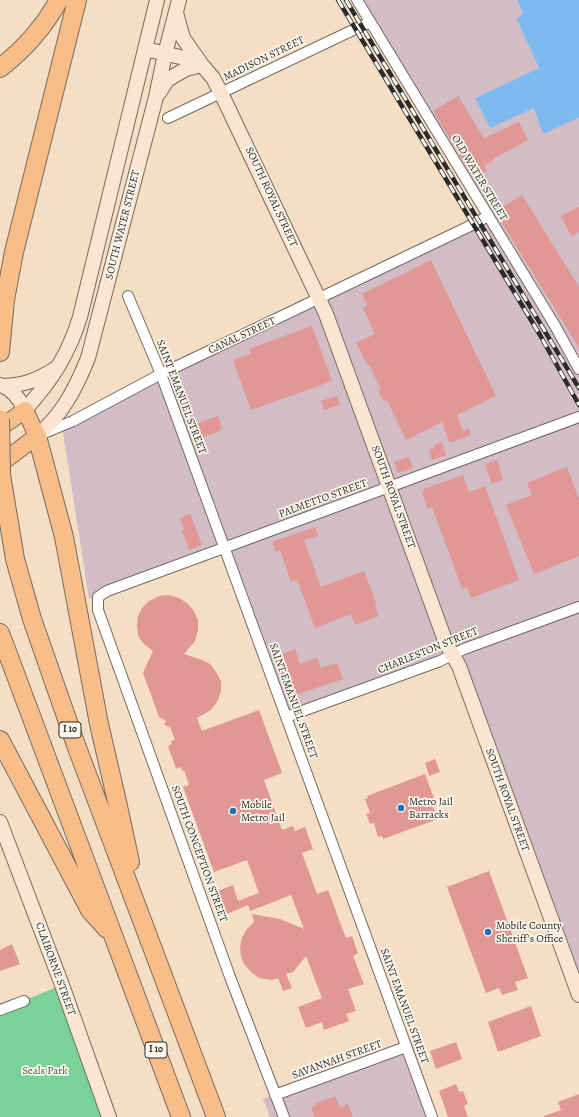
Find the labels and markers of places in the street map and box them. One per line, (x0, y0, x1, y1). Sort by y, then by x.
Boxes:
place label: Metro Jail Barracks (409, 795, 453, 821)
place label: Mobile Metro Jail (241, 798, 285, 824)
marker: Metro Jail Barracks (396, 803, 406, 813)
marker: Mobile Metro Jail (228, 806, 238, 816)
place label: Mobile County Sheriff's Office (496, 919, 563, 945)
marker: Mobile County Sheriff's Office (483, 927, 493, 937)

